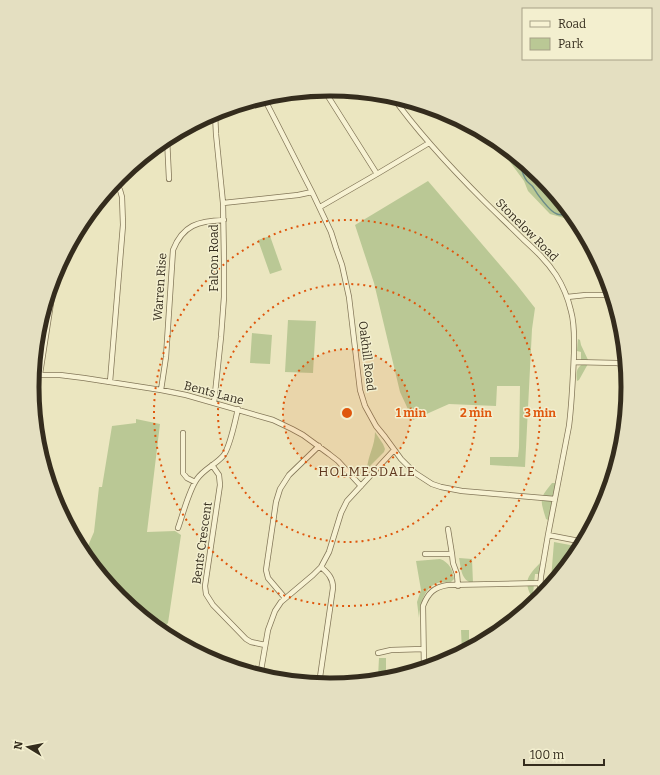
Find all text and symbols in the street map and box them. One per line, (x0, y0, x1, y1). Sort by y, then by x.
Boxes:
legend (522, 8, 652, 60)
text: Road (558, 17, 586, 31)
text: Park (558, 37, 584, 51)
street label: Stonelow Road (493, 196, 561, 264)
street label: Falcon Road (207, 224, 221, 292)
street label: Warren Rise (151, 253, 169, 321)
street label: Oakhill Road (356, 320, 378, 392)
street label: Bents Lane (183, 378, 245, 408)
centre of rings (340, 406, 354, 420)
text: 1 min (396, 406, 426, 420)
text: 2 min (460, 406, 492, 420)
text: 3 min (524, 406, 556, 420)
district label: HOLMESDALE (318, 464, 416, 479)
street label: Bents Crescent (189, 500, 215, 585)
north arrow (8, 727, 48, 767)
text: N (12, 740, 26, 751)
scale bar (524, 741, 604, 767)
text: 100 m (530, 748, 565, 762)

